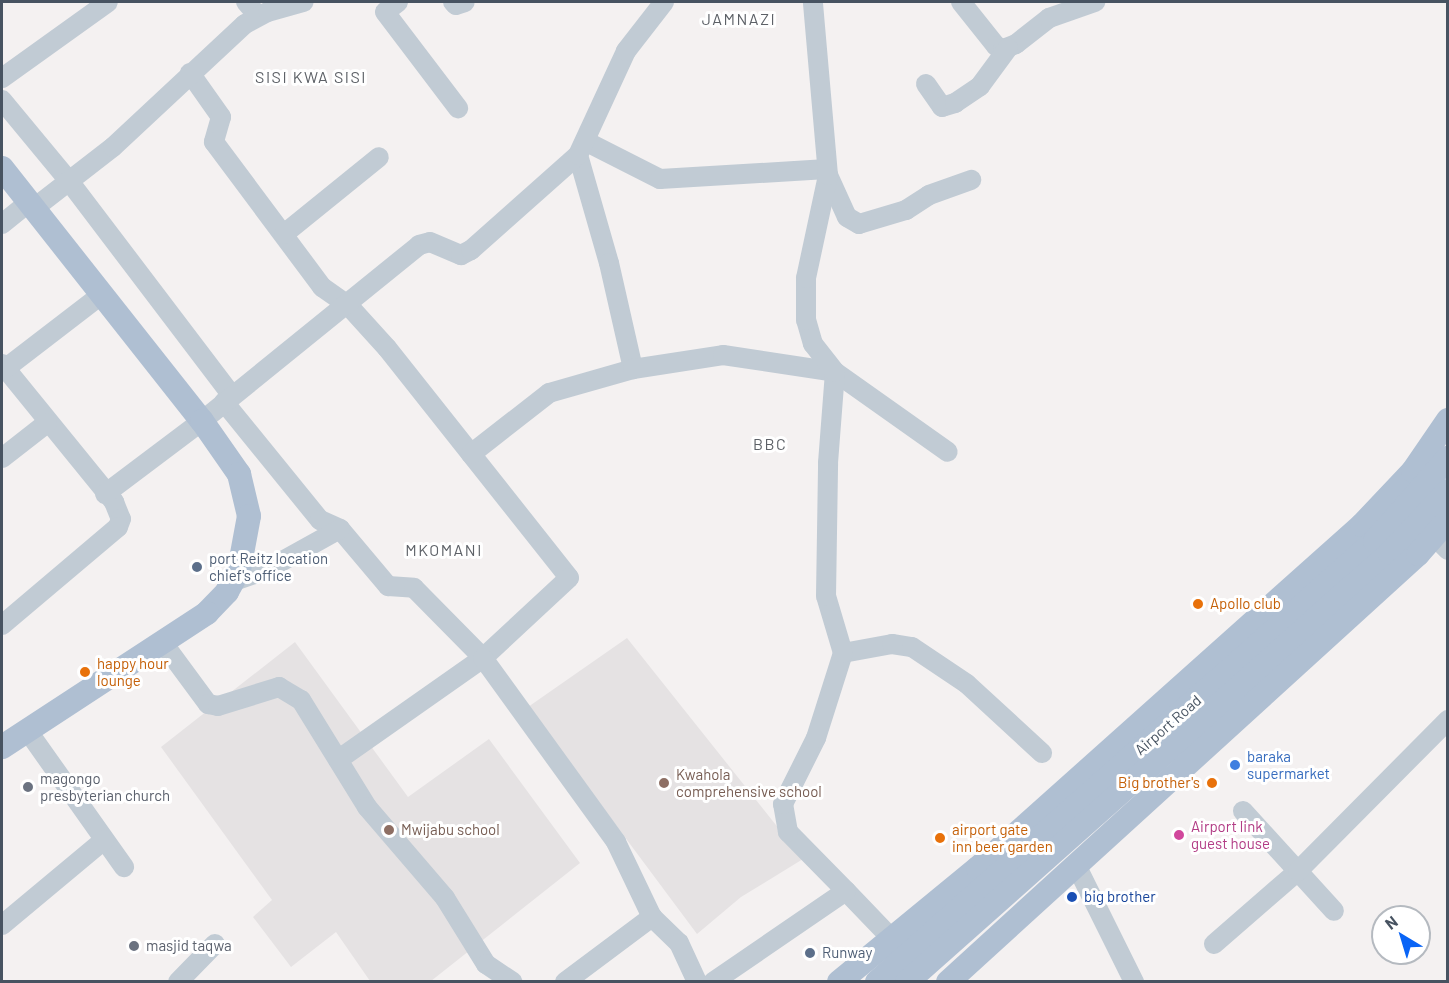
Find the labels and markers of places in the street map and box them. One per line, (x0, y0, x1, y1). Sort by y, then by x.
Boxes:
place label: port Reitz location chief's office (209, 549, 328, 584)
marker: port Reitz location chief's office (190, 560, 204, 574)
place label: Apollo club (1210, 595, 1281, 613)
marker: Apollo club (1191, 597, 1205, 611)
place label: happy hour lounge (97, 654, 169, 689)
marker: happy hour lounge (78, 665, 92, 679)
place label: baraka supermarket (1247, 747, 1330, 782)
marker: baraka supermarket (1228, 758, 1242, 772)
place label: Kwahola comprehensive school (676, 765, 822, 800)
place label: magongo presbyterian church (40, 769, 170, 804)
place label: Big brother's (1118, 774, 1200, 792)
marker: Kwahola comprehensive school (657, 776, 671, 790)
marker: Big brother's (1205, 776, 1219, 790)
marker: magongo presbyterian church (21, 780, 35, 794)
place label: Airport link guest house (1191, 817, 1270, 852)
place label: airport gate inn beer garden (952, 820, 1053, 855)
place label: Mwijabu school (401, 821, 500, 839)
marker: Mwijabu school (382, 823, 396, 837)
marker: Airport link guest house (1172, 828, 1186, 842)
marker: airport gate inn beer garden (933, 831, 947, 845)
place label: big brother (1084, 888, 1156, 906)
marker: big brother (1065, 890, 1079, 904)
place label: masjid taqwa (146, 937, 232, 955)
marker: masjid taqwa (127, 939, 141, 953)
place label: Runway (822, 944, 872, 962)
marker: Runway (803, 946, 817, 960)

